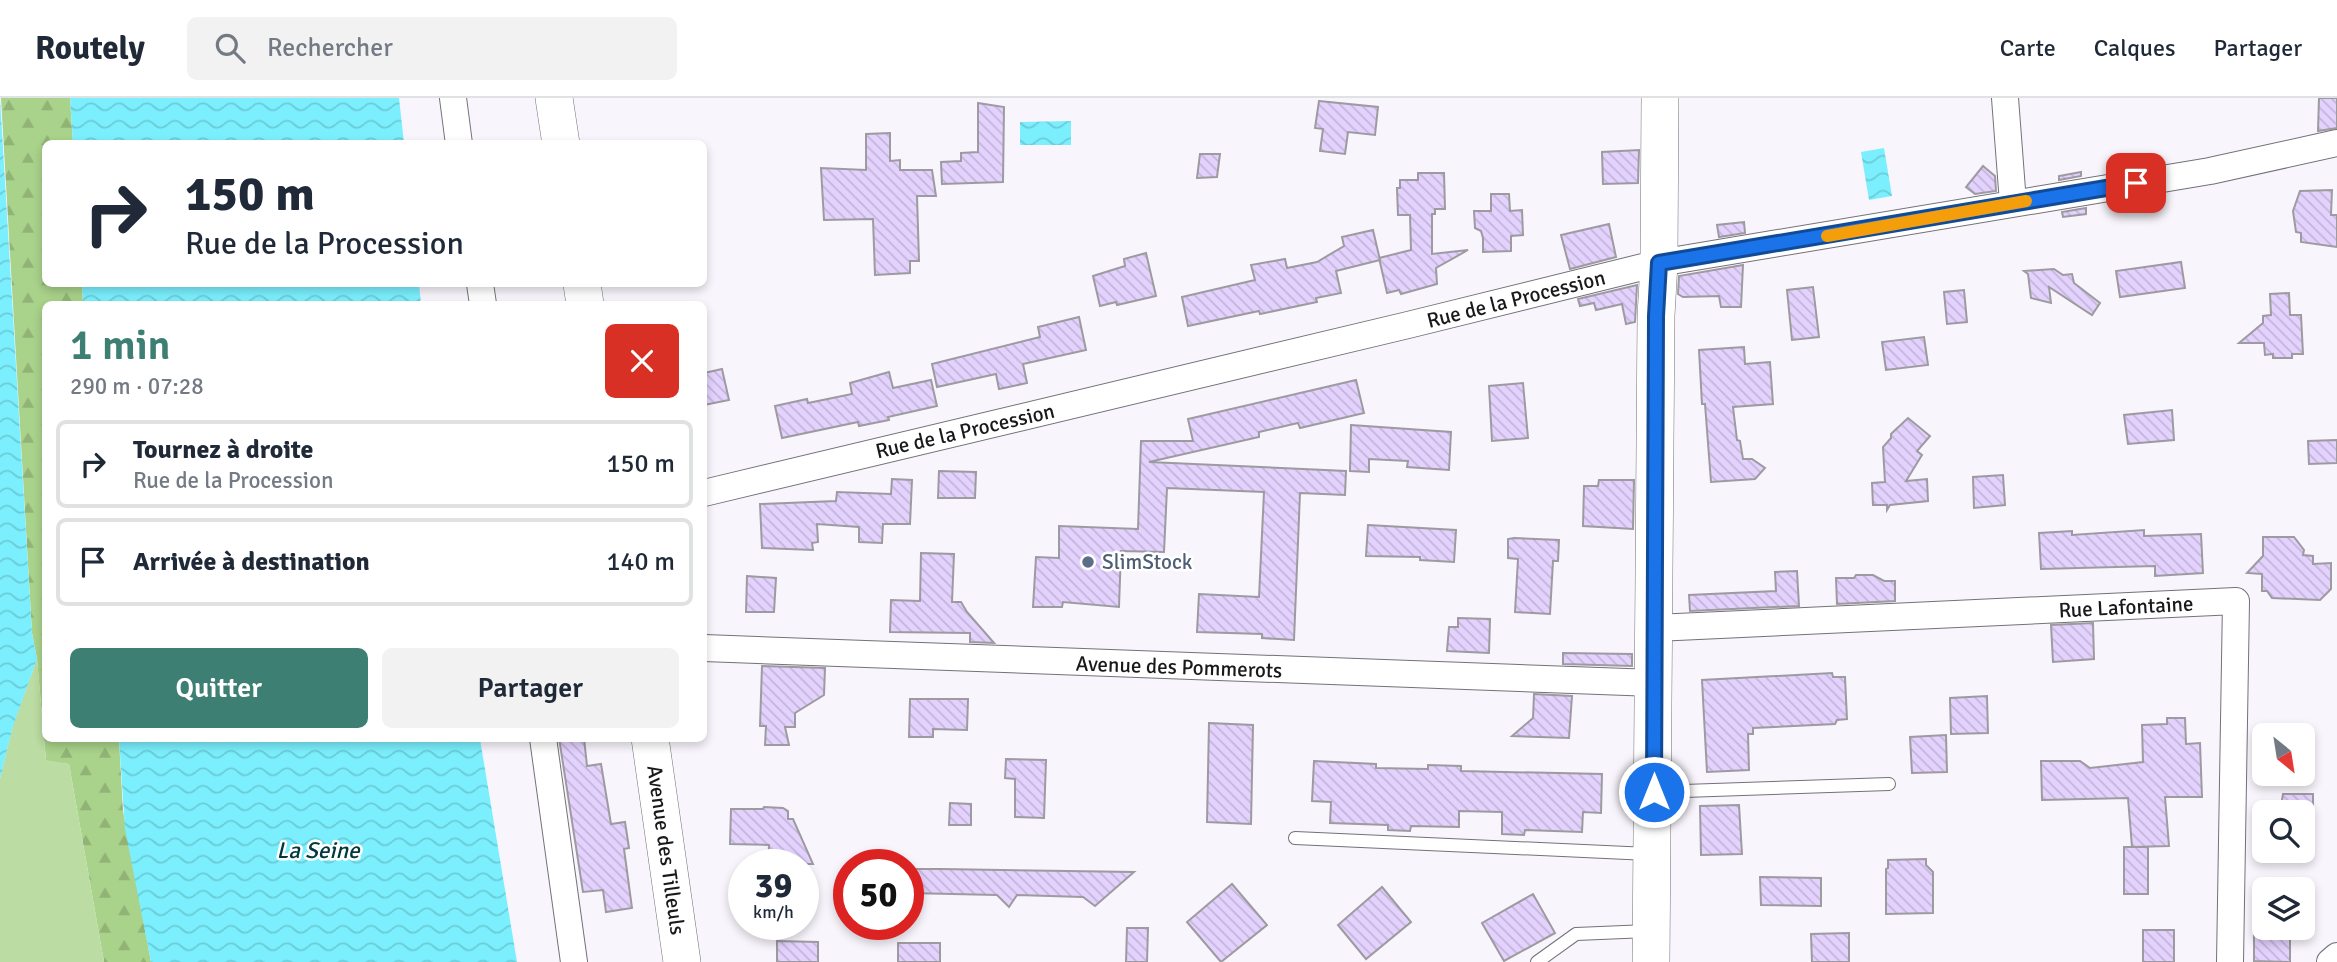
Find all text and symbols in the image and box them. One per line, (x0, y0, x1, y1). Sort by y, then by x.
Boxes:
search box (187, 17, 677, 80)
text: Routely (35, 28, 145, 69)
icon: search (211, 29, 249, 67)
text: Rechercher (267, 32, 393, 64)
text: Carte (2000, 33, 2056, 63)
text: Calques (2094, 33, 2175, 63)
text: Partager (2213, 33, 2302, 63)
pin (2106, 153, 2166, 213)
text: 150 m (185, 164, 315, 224)
icon: arrive (2117, 164, 2155, 202)
icon: right (70, 168, 161, 259)
text: Rue de la Procession (185, 224, 464, 263)
street label: Rue de la Procession (1424, 264, 1608, 334)
text: 1 min (70, 320, 171, 371)
button: close (605, 324, 679, 398)
text: 290 m · 07:28 (70, 372, 204, 401)
street label: Rue de la Procession (873, 398, 1057, 464)
text: Tournez à droite (133, 434, 313, 466)
icon: right (74, 445, 112, 483)
text: 150 m (606, 448, 675, 480)
text: Rue de la Procession (133, 466, 333, 495)
icon: arrive (74, 543, 112, 581)
text: Arrivée à destination (133, 546, 370, 578)
text: 140 m (606, 546, 675, 578)
place label: SlimStock (1102, 549, 1193, 575)
marker: SlimStock (1080, 554, 1096, 570)
street label: Rue Lafontaine (2058, 590, 2194, 624)
button: Quitter (70, 648, 368, 728)
button: Partager (382, 648, 679, 728)
street label: Avenue des Pommerots (1075, 650, 1283, 684)
north arrow (2252, 723, 2315, 786)
map controls (2252, 723, 2315, 940)
position arrow (1617, 755, 1691, 829)
street label: Avenue des Tilleuls (641, 764, 691, 936)
button: search (2252, 800, 2315, 863)
water label: La Seine (276, 836, 361, 865)
speed limit sign: 50 (833, 849, 924, 940)
text: 39 (755, 864, 792, 907)
button: layers (2252, 877, 2315, 940)
text: km/h (753, 901, 794, 923)

